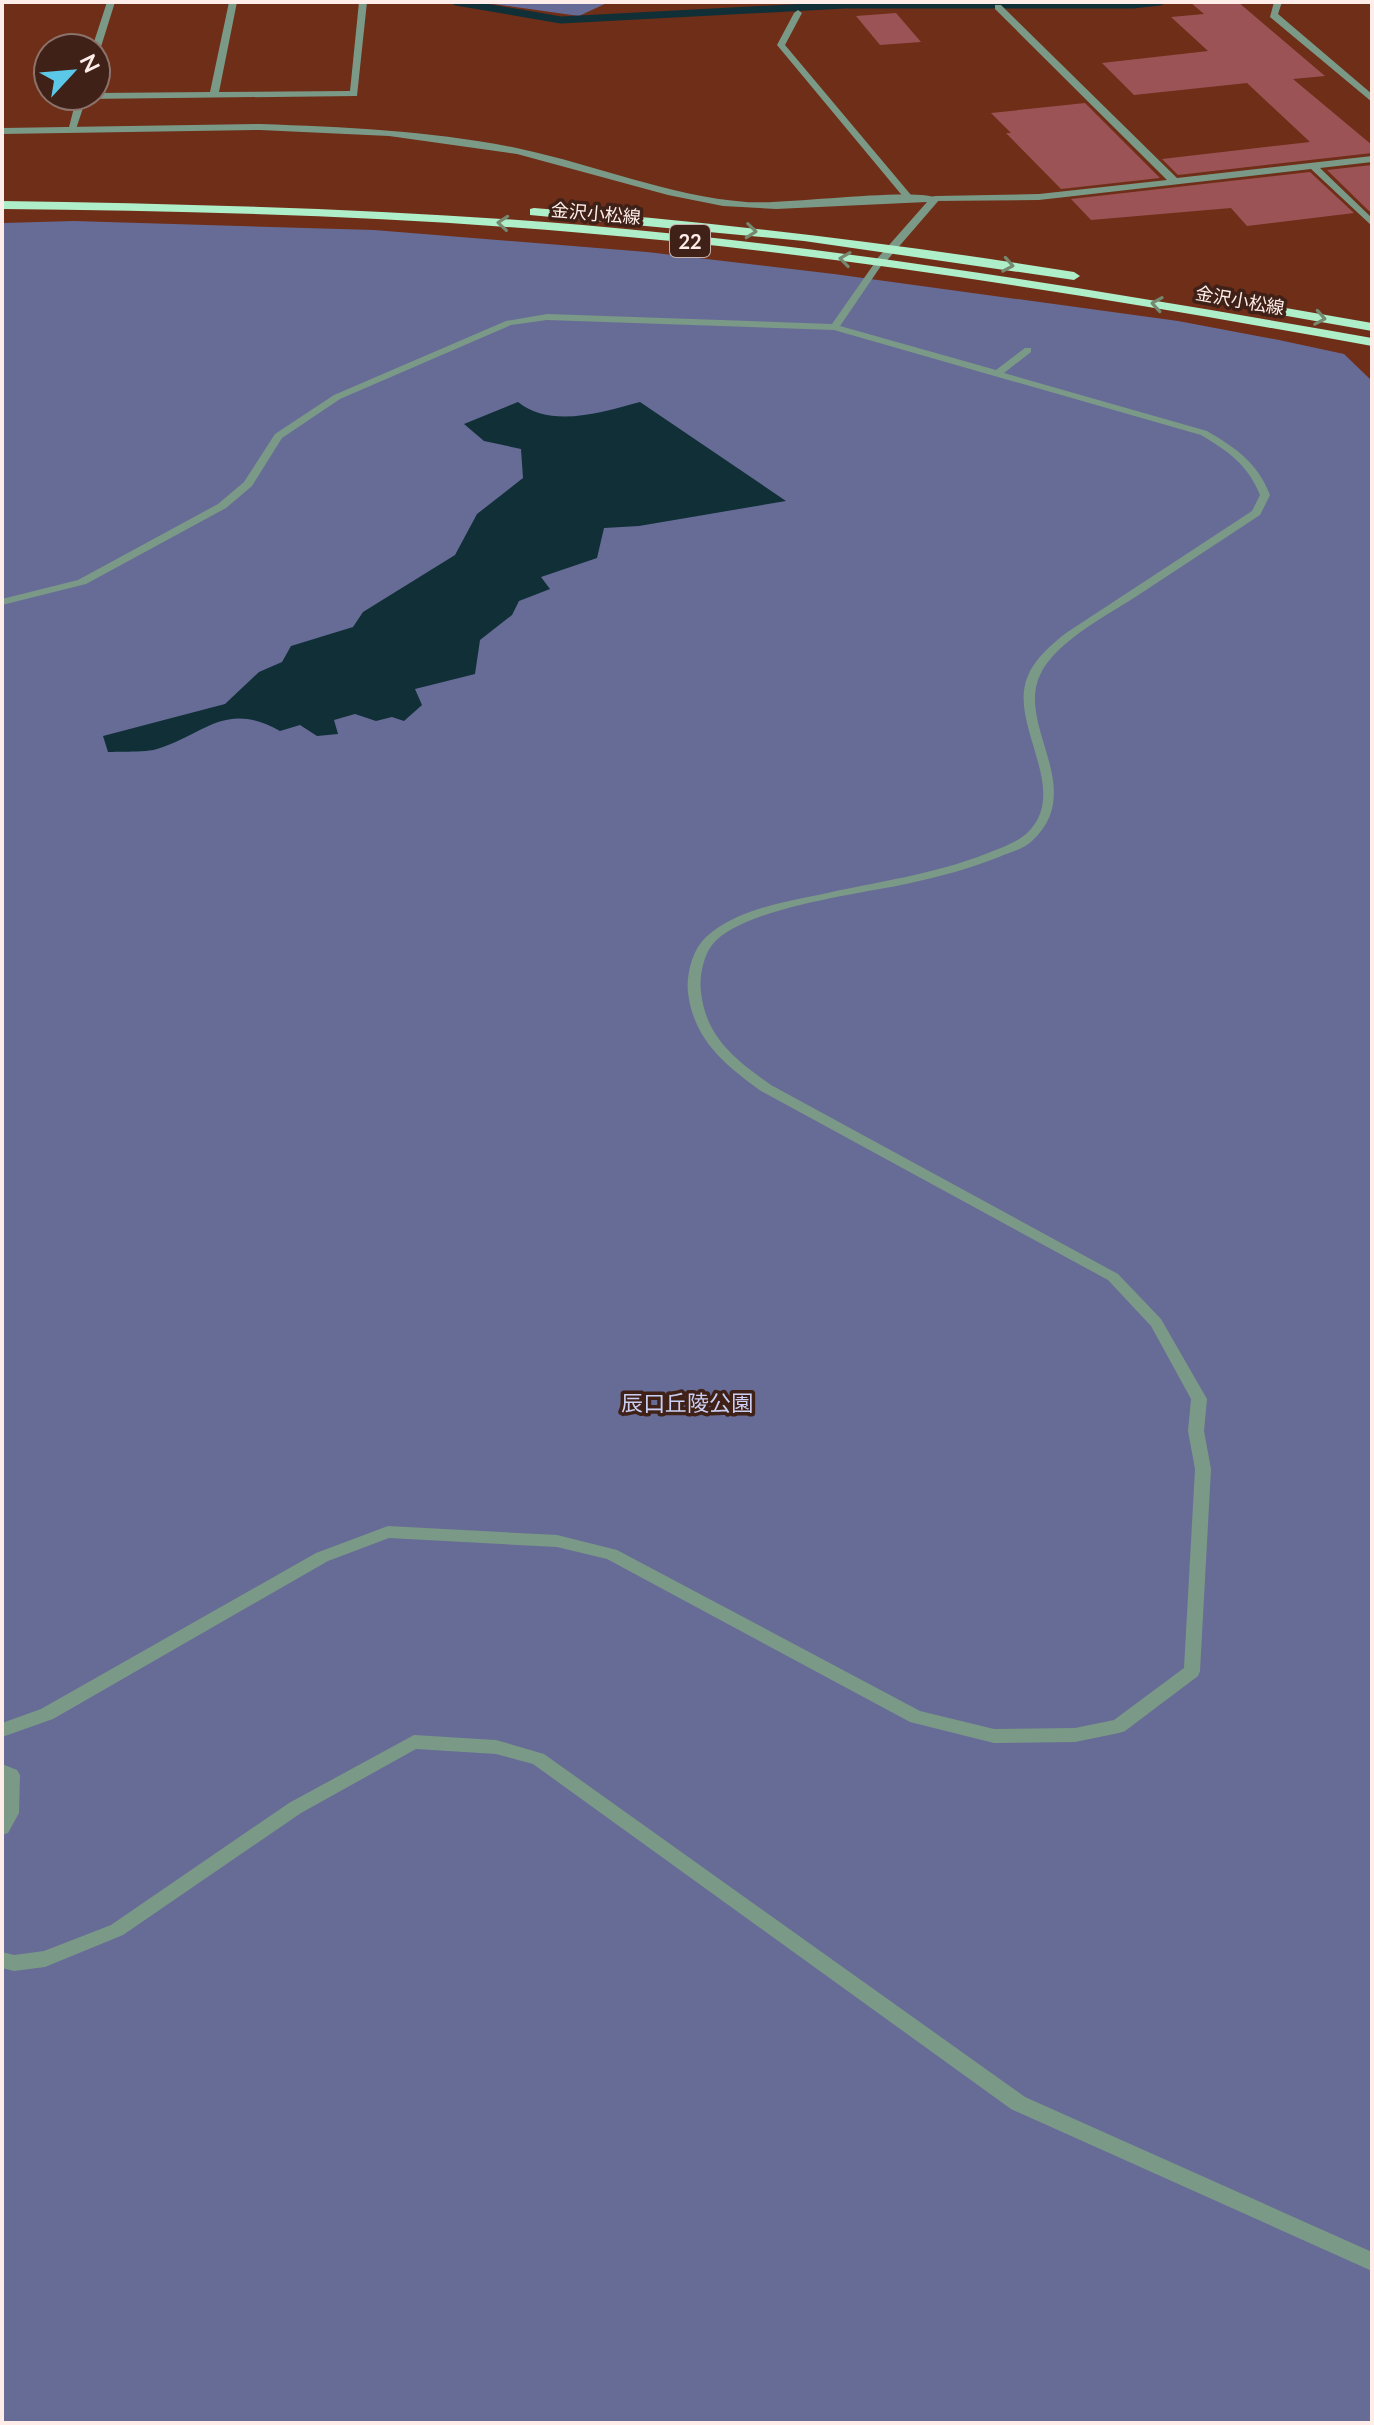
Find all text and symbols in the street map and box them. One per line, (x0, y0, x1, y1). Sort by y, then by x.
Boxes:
north arrow (32, 32, 112, 112)
text: N (75, 49, 106, 77)
street label: 金沢小松線 (550, 198, 642, 228)
one-way arrow (496, 215, 509, 232)
one-way arrow (745, 223, 758, 240)
road number: 22 (670, 225, 710, 257)
one-way arrow (838, 251, 852, 268)
one-way arrow (1002, 255, 1015, 272)
street label: 金沢小松線 (1194, 281, 1286, 319)
one-way arrow (1151, 296, 1164, 313)
one-way arrow (1313, 309, 1327, 326)
park label: 辰口丘陵公園 (621, 1389, 753, 1416)

